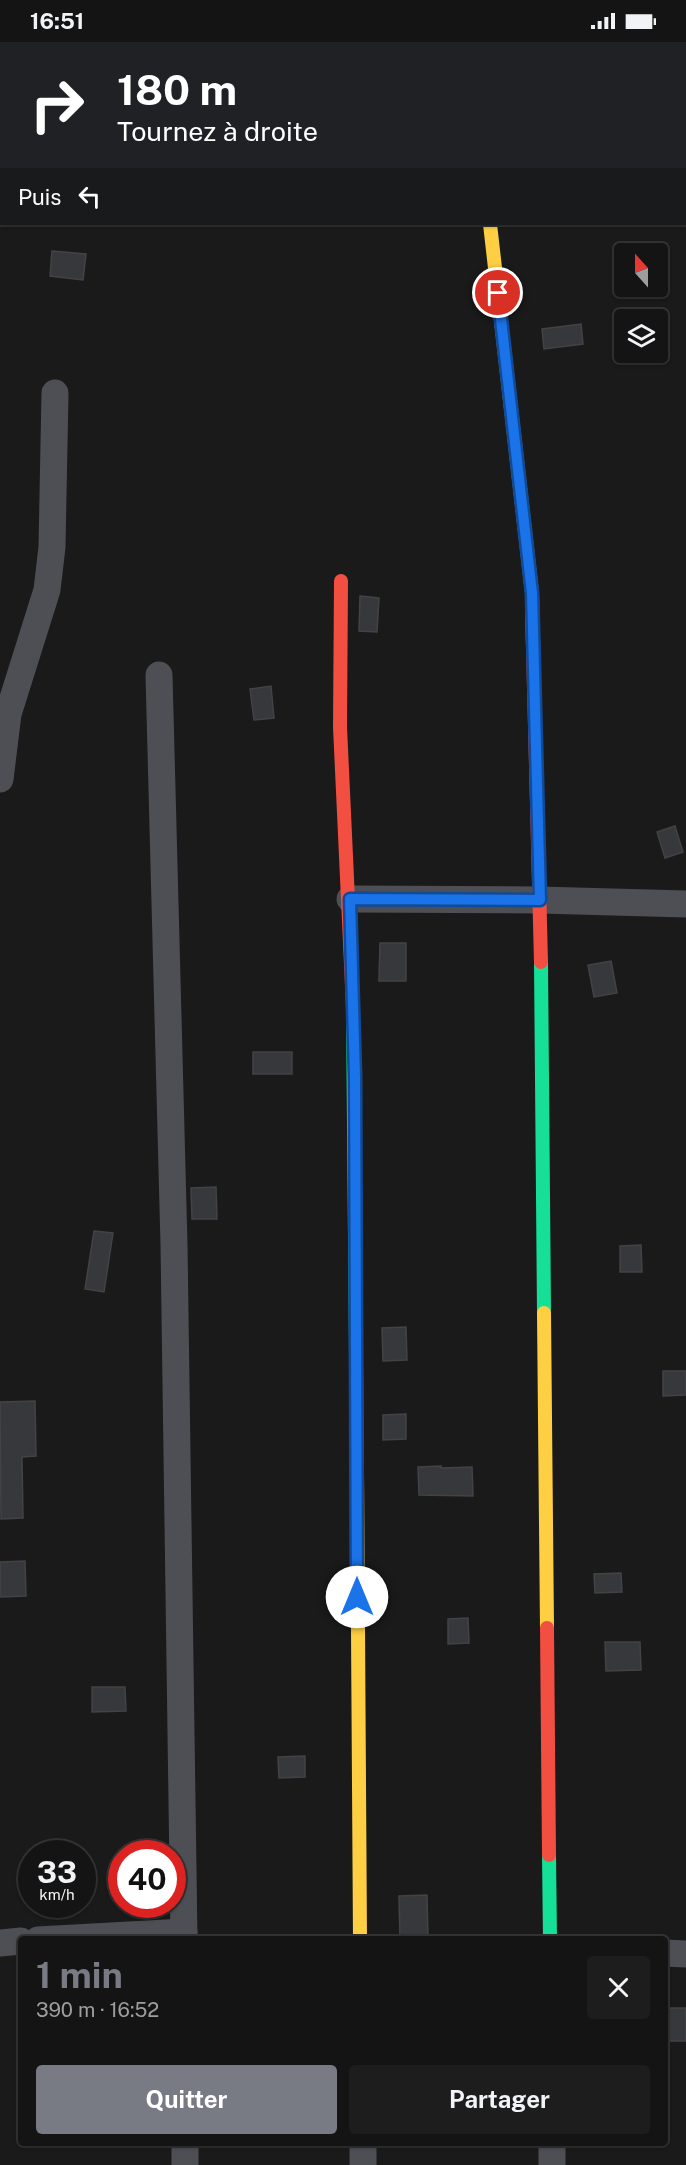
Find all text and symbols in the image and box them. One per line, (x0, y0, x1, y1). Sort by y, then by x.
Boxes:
text: 16:51 (30, 8, 84, 34)
text: 180 m (117, 65, 237, 114)
icon: right (18, 66, 96, 144)
text: Tournez à droite (117, 115, 318, 147)
icon: left (73, 180, 106, 213)
text: Puis (18, 184, 61, 210)
north arrow (614, 243, 668, 297)
map controls (614, 243, 668, 363)
pin (472, 267, 523, 318)
icon: arrive (481, 276, 514, 309)
button: layers (614, 309, 668, 363)
position arrow (325, 1565, 389, 1629)
speed limit sign: 40 (108, 1840, 186, 1918)
text: 33 (37, 1854, 77, 1890)
text: km/h (39, 1886, 75, 1903)
text: 1 min (36, 1954, 123, 1996)
button: close (587, 1956, 650, 2019)
text: 390 m · 16:52 (36, 1998, 159, 2022)
button: Quitter (36, 2065, 337, 2134)
button: Partager (349, 2065, 650, 2134)

